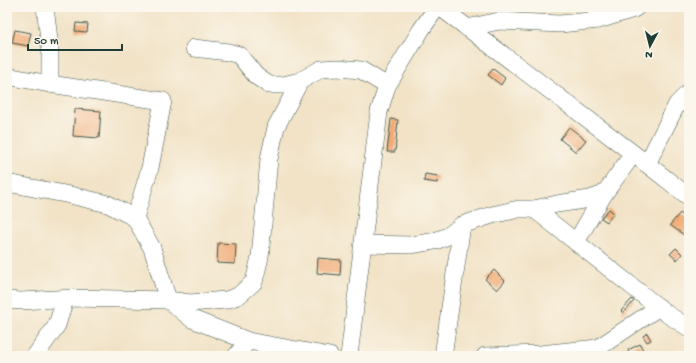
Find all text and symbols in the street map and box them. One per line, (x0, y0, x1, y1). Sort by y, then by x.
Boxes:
scale bar (28, 26, 122, 52)
north arrow (630, 26, 670, 66)
text: 50 m (34, 35, 59, 49)
text: N (645, 48, 653, 60)

